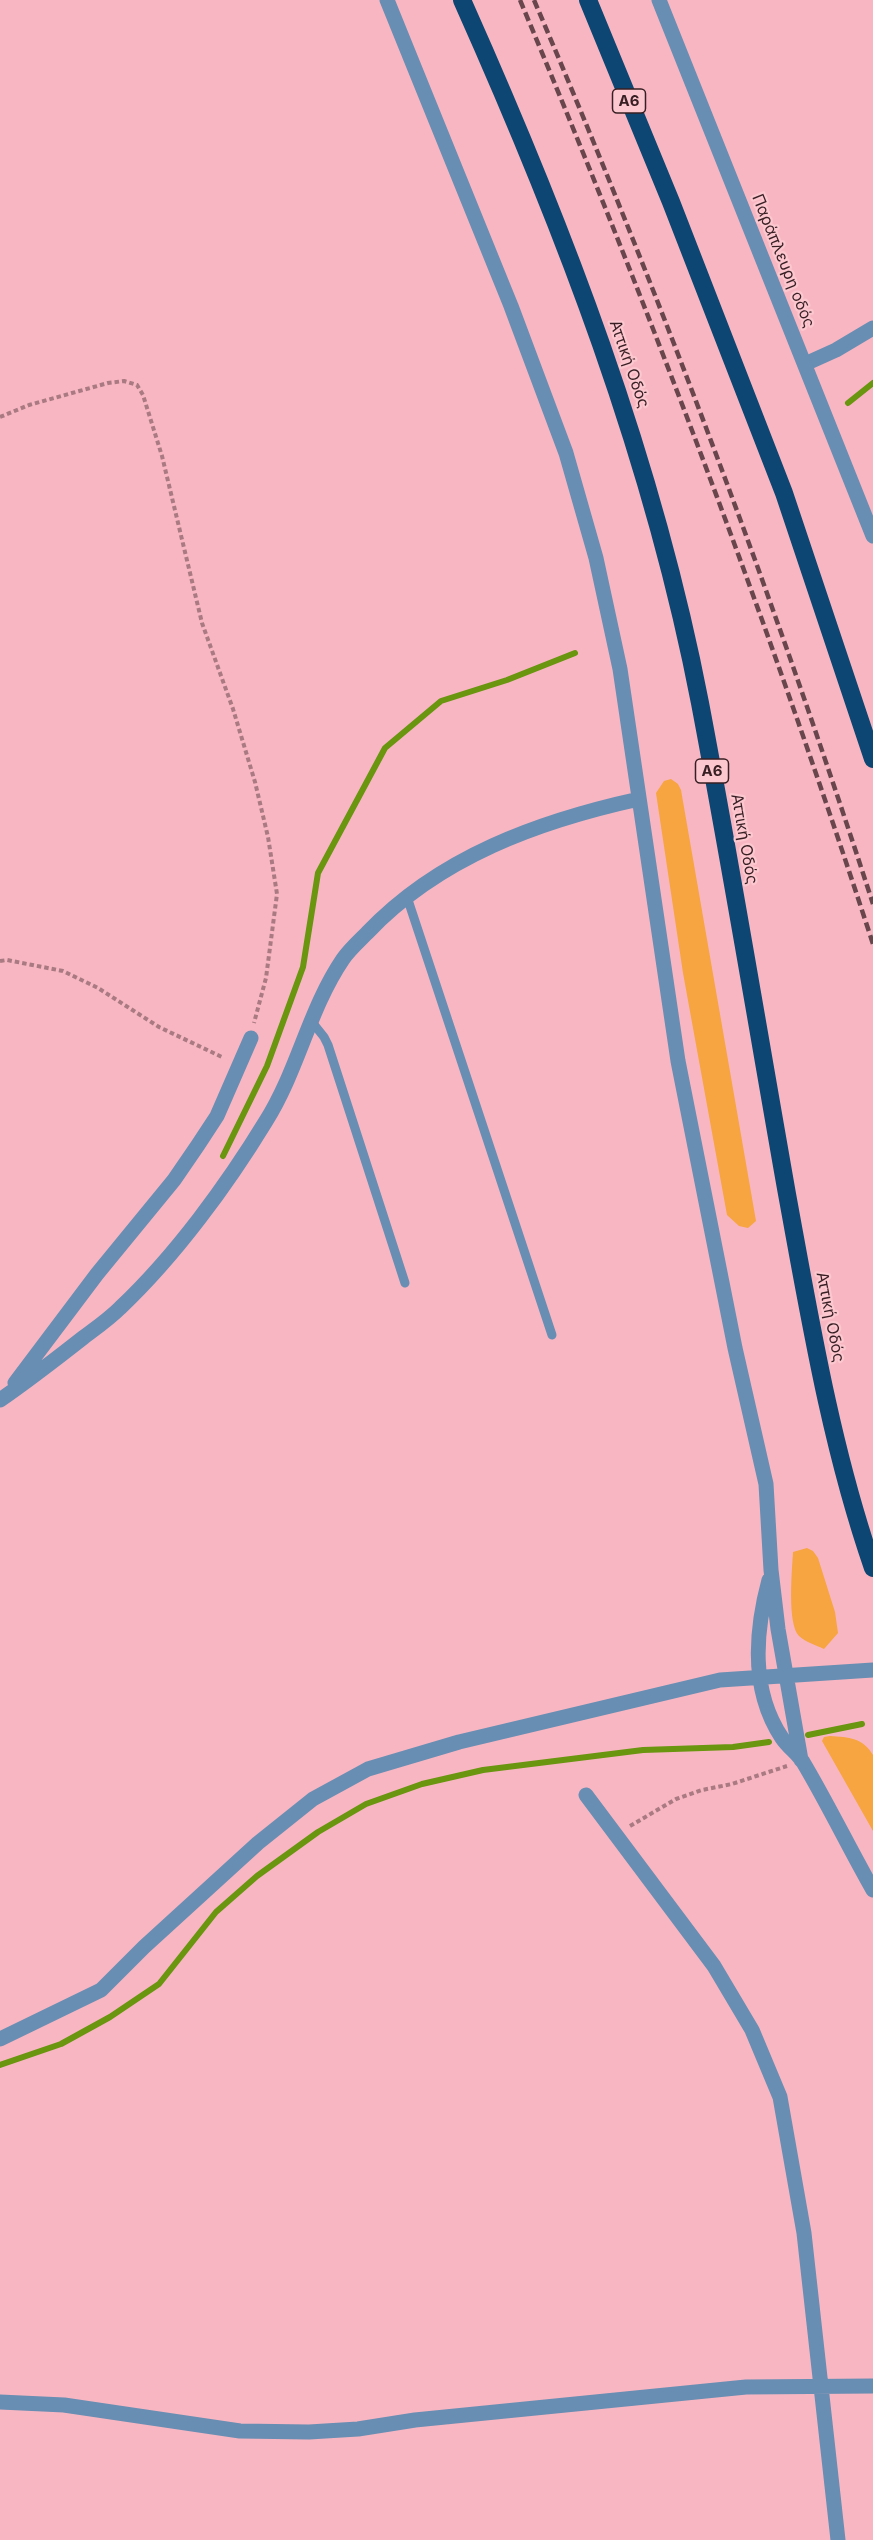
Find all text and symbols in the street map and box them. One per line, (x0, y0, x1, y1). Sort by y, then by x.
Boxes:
road number: Α6 (612, 89, 646, 113)
street label: Παράπλευρη οδός (747, 191, 819, 331)
street label: Αττική Οδός (605, 318, 653, 410)
road number: Α6 (696, 759, 728, 783)
street label: Αττική Οδός (727, 792, 761, 886)
street label: Αττική Οδός (812, 1270, 848, 1364)

